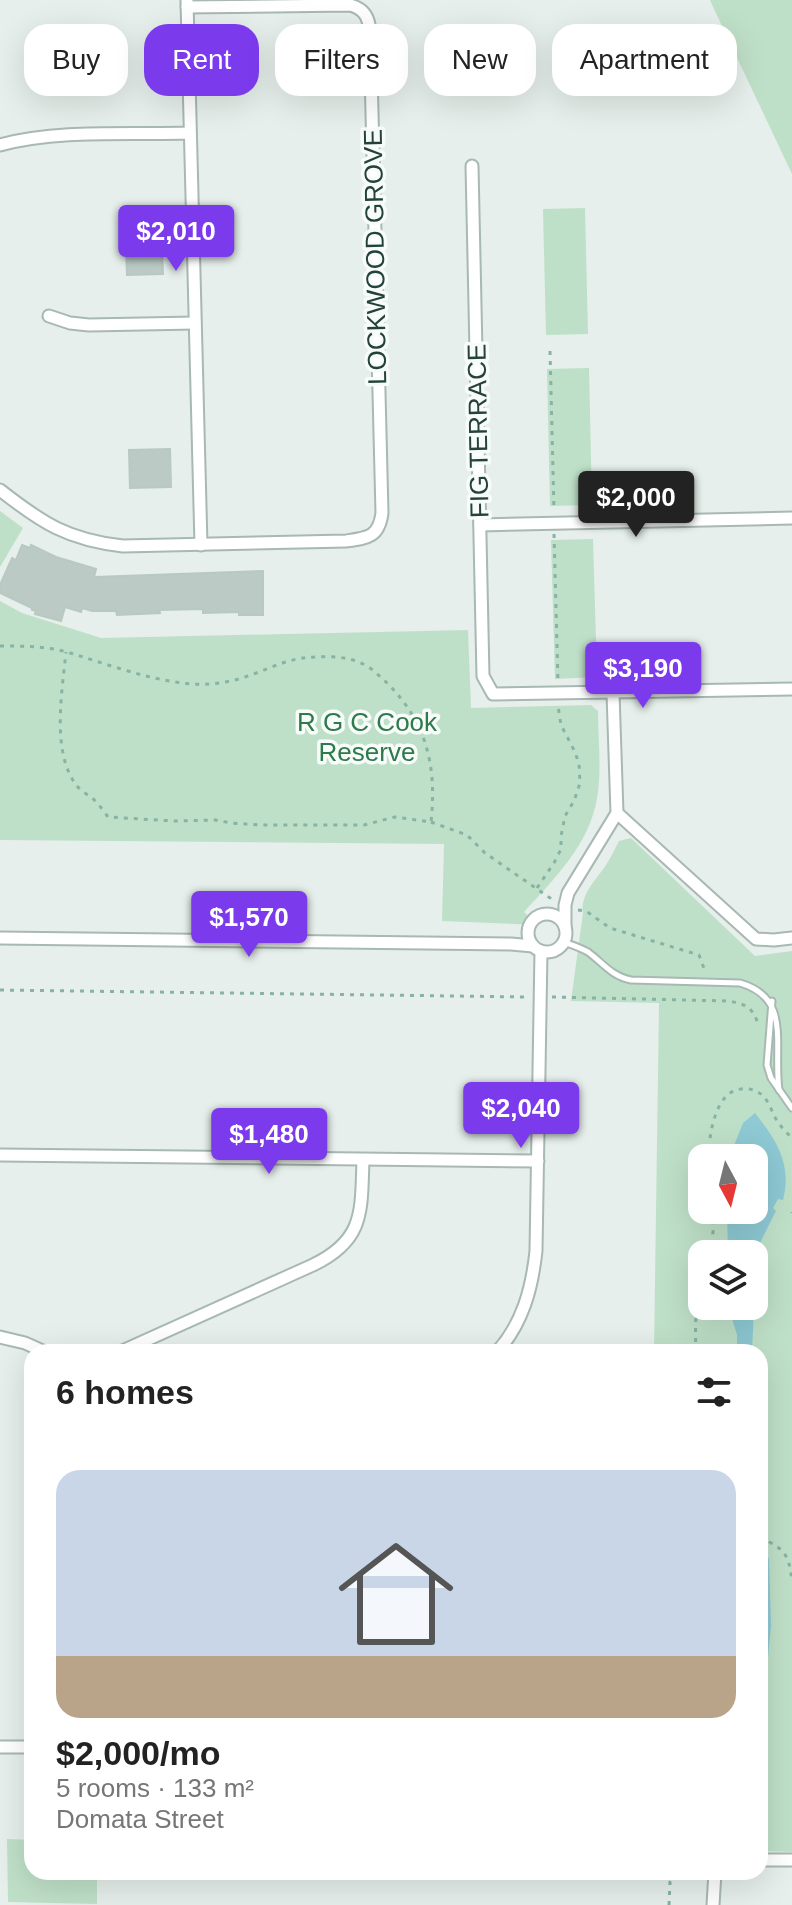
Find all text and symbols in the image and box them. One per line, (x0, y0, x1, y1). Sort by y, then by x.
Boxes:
chip: Buy (24, 24, 128, 96)
chip: Rent (144, 24, 259, 96)
chip: Filters (275, 24, 408, 96)
chip: New (424, 24, 536, 96)
chip: Apartment (552, 24, 737, 96)
street label: LOCKWOOD GROVE (358, 129, 392, 385)
pin: $2,010 (111, 205, 241, 273)
text: $2,010 (136, 216, 216, 246)
street label: FIG TERRACE (461, 344, 495, 518)
pin: $2,000 (571, 471, 701, 539)
text: $2,000 (596, 482, 676, 512)
pin: $3,190 (578, 642, 708, 710)
text: $3,190 (603, 653, 683, 683)
park label: R G C Cook Reserve (297, 707, 438, 767)
pin: $1,570 (184, 891, 314, 959)
text: $1,570 (209, 902, 289, 932)
pin: $2,040 (456, 1082, 586, 1150)
text: $2,040 (481, 1093, 561, 1123)
pin: $1,480 (204, 1108, 334, 1176)
text: $1,480 (229, 1119, 309, 1149)
north arrow (688, 1144, 768, 1224)
map controls (688, 1144, 768, 1320)
button: layers (688, 1240, 768, 1320)
icon: filters (692, 1370, 736, 1414)
text: 6 homes (56, 1373, 194, 1411)
icon: home (324, 1522, 468, 1666)
text: $2,000/mo (56, 1734, 220, 1772)
text: 5 rooms · 133 m² (56, 1773, 254, 1803)
text: Domata Street (56, 1804, 224, 1834)

